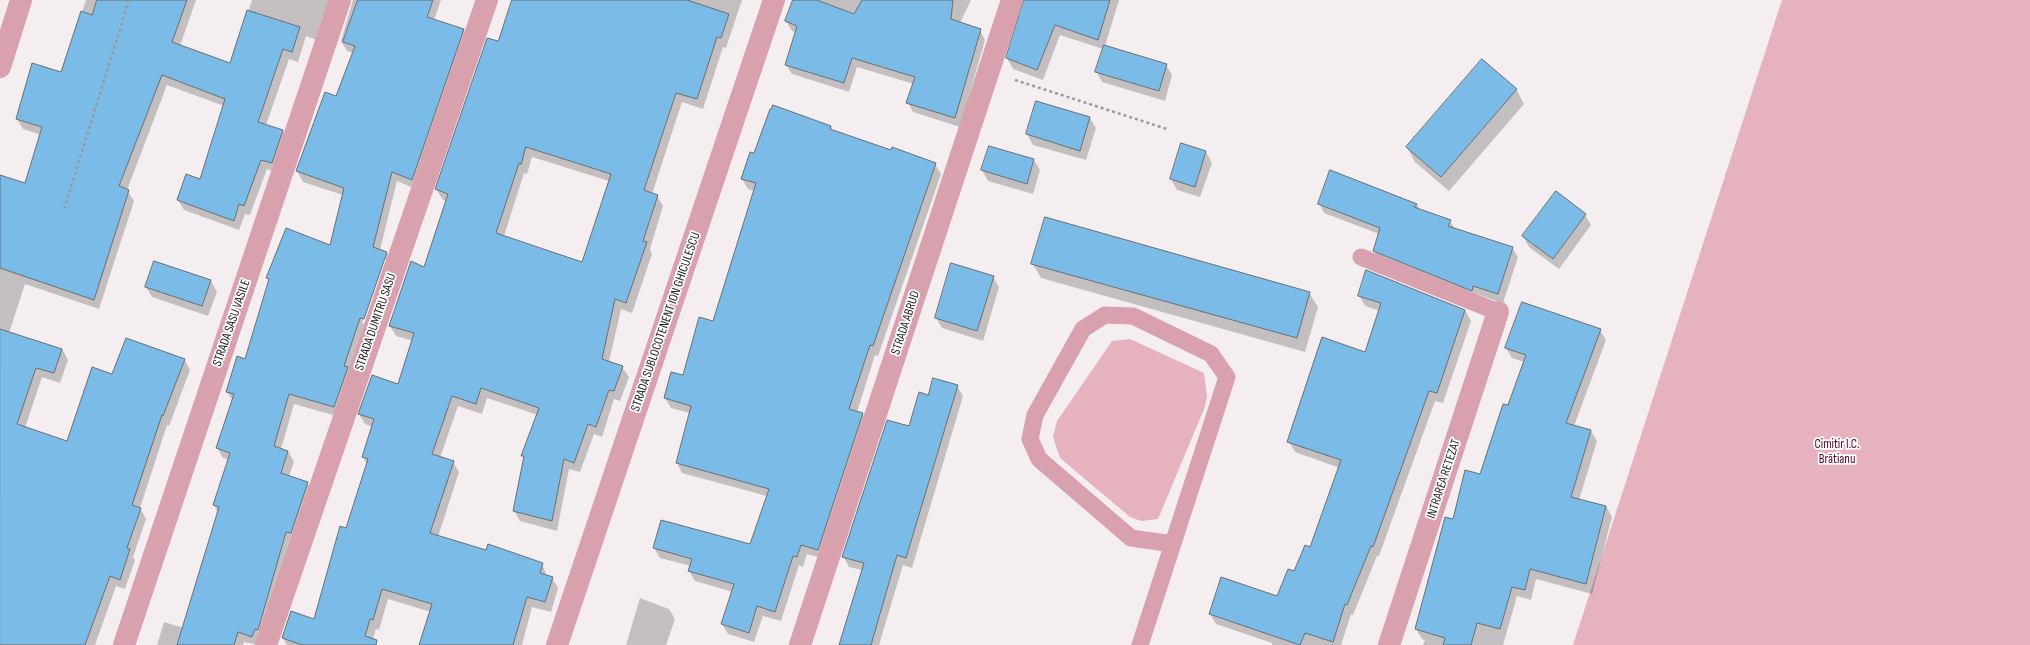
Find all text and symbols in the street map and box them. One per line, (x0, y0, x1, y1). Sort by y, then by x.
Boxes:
street label: STRADA SUBLOCOTENENT ION GHICULESCU (628, 230, 704, 414)
street label: STRADA DUMITRU SASU (352, 271, 400, 373)
street label: STRADA SASU VASILE (210, 278, 254, 368)
street label: STRADA ABRUD (888, 289, 924, 357)
street label: INTRAREA RETEZAT (1424, 437, 1464, 521)
park label: Cimitir I.C. Brătianu (1814, 437, 1860, 468)

